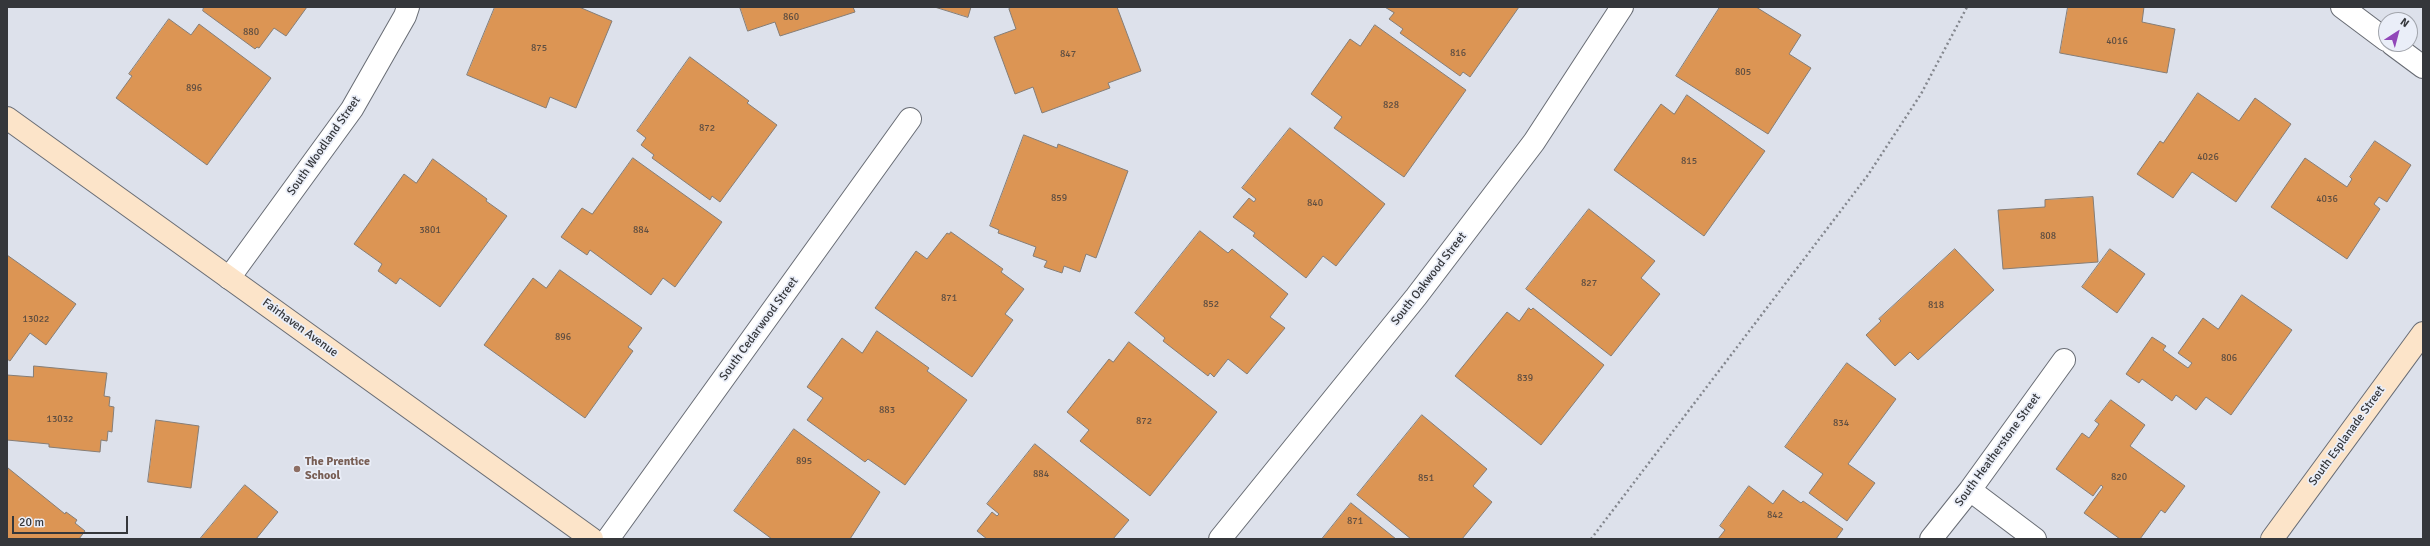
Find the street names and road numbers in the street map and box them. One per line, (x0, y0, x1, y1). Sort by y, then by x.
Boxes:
street label: South Woodland Street (284, 94, 364, 198)
street label: South Oakwood Street (1388, 230, 1470, 328)
street label: South Cedarwood Street (717, 274, 801, 384)
street label: Fairhaven Avenue (259, 296, 341, 360)
street label: South Esplanade Street (2306, 383, 2388, 489)
street label: South Heatherstone Street (1952, 391, 2044, 509)

